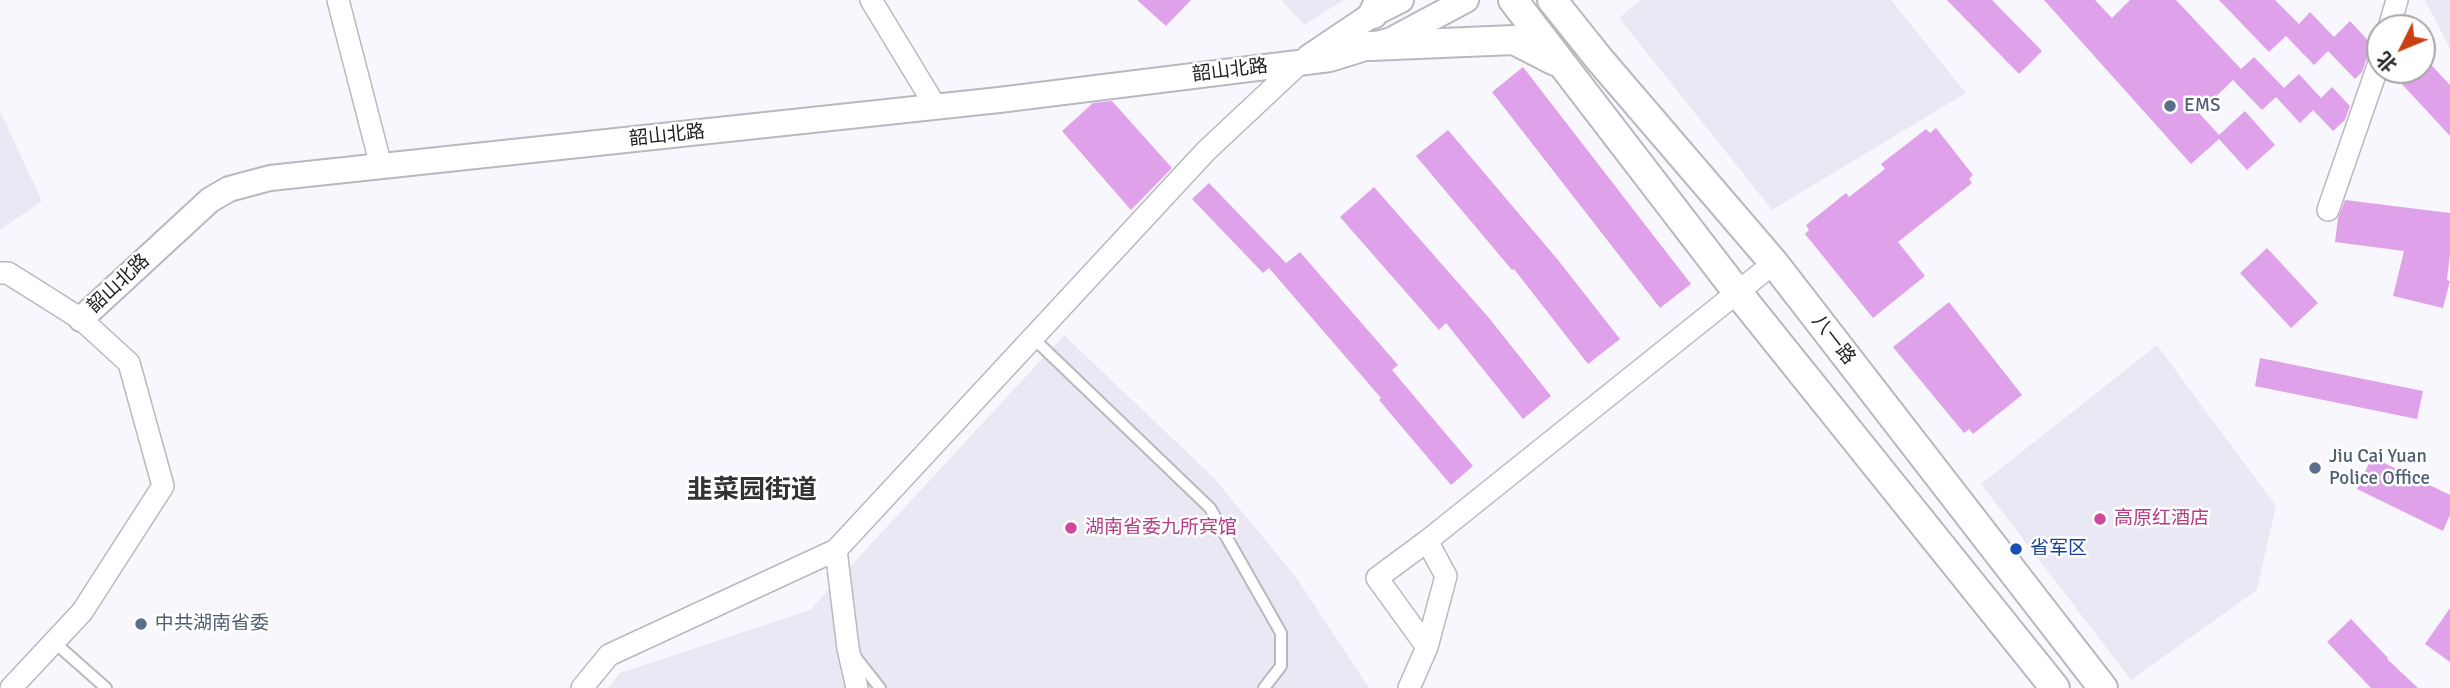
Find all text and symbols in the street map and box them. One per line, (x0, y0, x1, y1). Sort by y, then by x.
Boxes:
north arrow (2366, 14, 2436, 84)
text: 北 (2372, 47, 2402, 77)
street label: 韶山北路 (1191, 55, 1269, 87)
place label: EMS (2184, 95, 2221, 117)
marker: EMS (2162, 98, 2178, 114)
street label: 韶山北路 (628, 121, 706, 151)
street label: 韶山北路 (83, 250, 155, 318)
street label: 八一路 (1806, 311, 1860, 369)
place label: Jiu Cai Yuan Police Office (2329, 446, 2430, 490)
marker: Jiu Cai Yuan Police Office (2307, 460, 2323, 476)
district label: 韭菜园街道 (687, 475, 817, 507)
place label: 高原红酒店 (2114, 508, 2209, 530)
marker: 高原红酒店 (2092, 511, 2108, 527)
place label: 湖南省委九所宾馆 (1085, 517, 1237, 539)
marker: 湖南省委九所宾馆 (1063, 520, 1079, 536)
place label: 省军区 (2030, 538, 2087, 560)
marker: 省军区 (2008, 541, 2024, 557)
place label: 中共湖南省委 (155, 613, 269, 635)
marker: 中共湖南省委 (133, 616, 149, 632)

